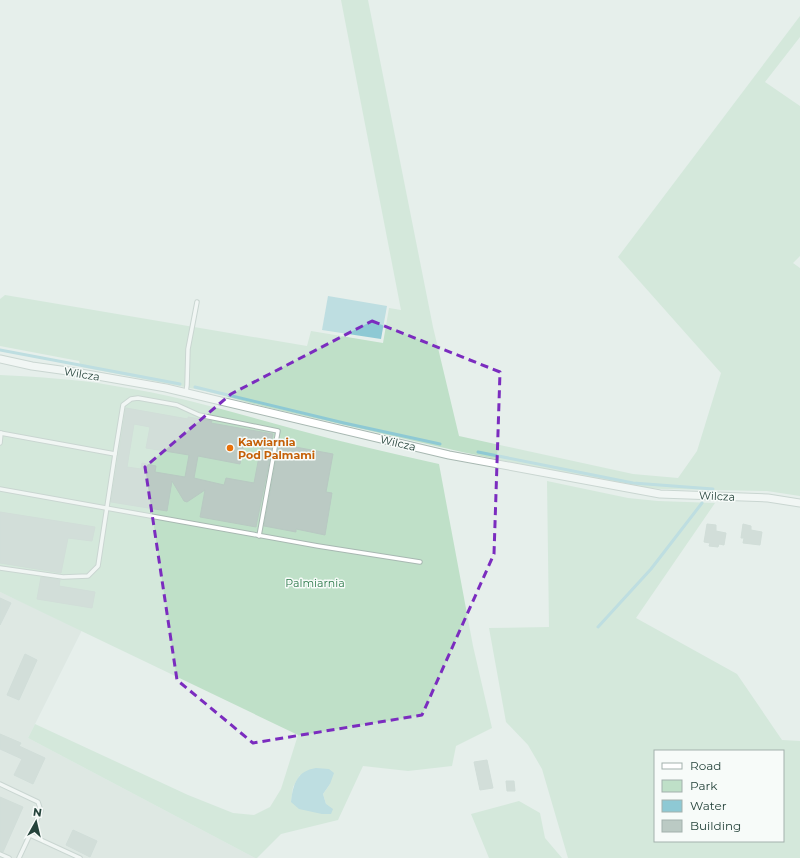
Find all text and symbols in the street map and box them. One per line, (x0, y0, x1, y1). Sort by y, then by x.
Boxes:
street label: Wilcza (63, 364, 101, 384)
street label: Wilcza (379, 432, 417, 454)
place label: Kawiarnia Pod Palmami (238, 435, 315, 462)
marker: Kawiarnia Pod Palmami (225, 443, 235, 453)
street label: Wilcza (699, 488, 735, 504)
park label: Palmiarnia (285, 576, 345, 590)
legend (654, 750, 784, 842)
text: Road (690, 758, 721, 773)
text: Park (690, 778, 718, 793)
text: Water (690, 798, 727, 813)
north arrow (16, 802, 56, 842)
text: N (32, 805, 43, 820)
text: Building (690, 818, 741, 833)

